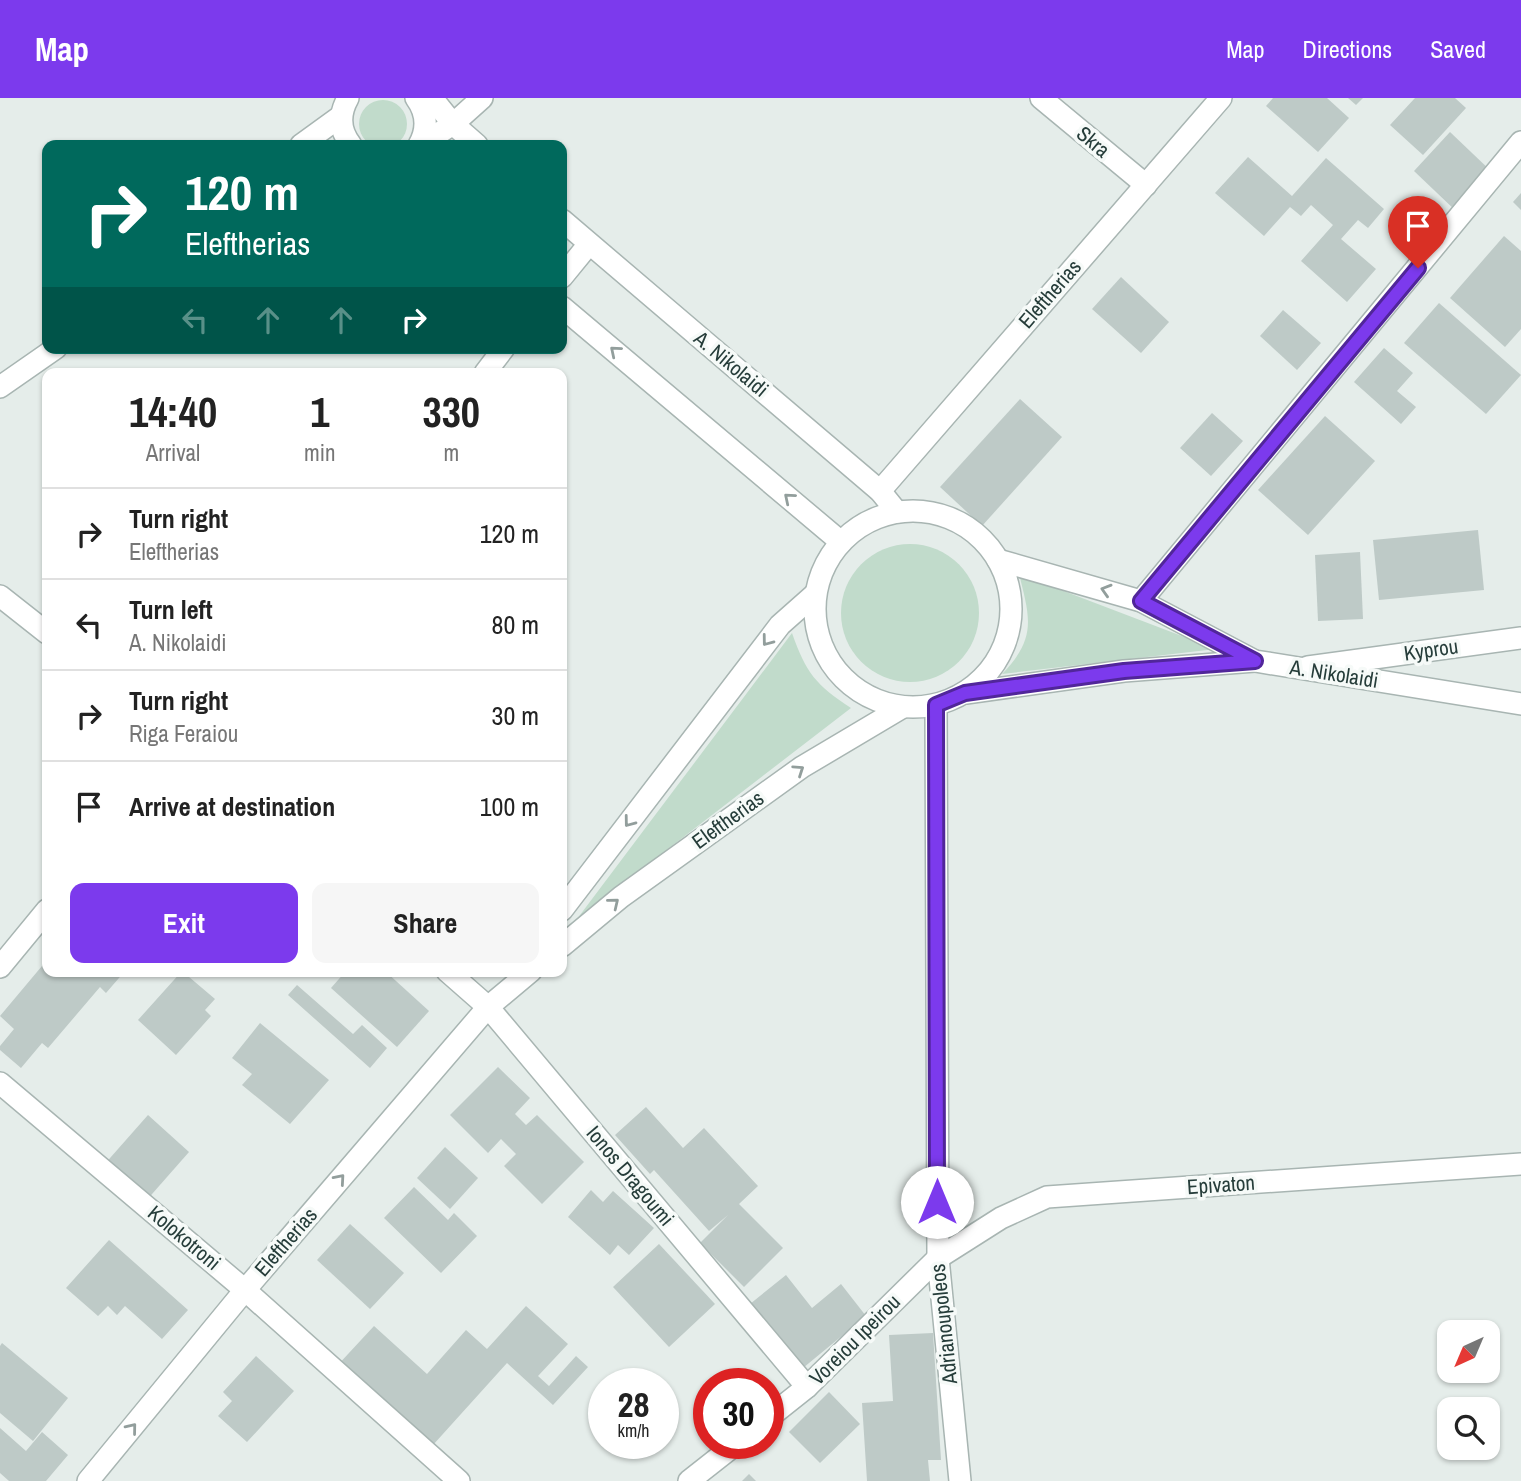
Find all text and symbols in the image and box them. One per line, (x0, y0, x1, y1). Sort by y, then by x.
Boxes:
text: Map (35, 27, 89, 71)
text: Map (1226, 33, 1264, 65)
text: Directions (1302, 33, 1392, 65)
text: Saved (1430, 33, 1486, 65)
street label: Skra (1070, 119, 1117, 164)
text: 120 m (185, 159, 299, 225)
icon: right (70, 168, 161, 259)
pin (1388, 196, 1448, 268)
icon: arrive (1399, 207, 1437, 245)
text: Eleftherias (185, 222, 310, 265)
street label: Eleftherias (1012, 253, 1088, 334)
icon: left (176, 301, 214, 339)
icon: ahead (249, 301, 287, 339)
icon: ahead (322, 301, 360, 339)
icon: right (395, 301, 433, 339)
street label: A. Nikolaidi (687, 323, 775, 403)
one-way arrow (610, 347, 623, 359)
text: 14:40 (129, 384, 217, 440)
text: 1 (310, 384, 329, 440)
text: 330 (423, 384, 480, 440)
text: Arrival (146, 437, 200, 468)
text: min (304, 437, 336, 468)
text: m (443, 437, 459, 468)
one-way arrow (784, 494, 797, 506)
text: Turn right (129, 501, 228, 536)
icon: right (70, 515, 108, 553)
text: 120 m (480, 516, 539, 551)
text: Eleftherias (129, 536, 219, 567)
one-way arrow (1100, 584, 1112, 599)
text: Turn left (129, 592, 213, 627)
icon: left (70, 606, 108, 644)
text: 80 m (492, 607, 539, 642)
text: A. Nikolaidi (129, 627, 227, 658)
street label: Kyprou (1402, 631, 1460, 668)
one-way arrow (762, 633, 775, 646)
street label: A. Nikolaidi (1287, 652, 1380, 695)
text: Turn right (129, 683, 228, 718)
icon: right (70, 697, 108, 735)
text: 30 m (492, 698, 539, 733)
text: Riga Feraiou (129, 718, 238, 749)
one-way arrow (791, 766, 804, 778)
street label: Eleftherias (686, 784, 770, 856)
icon: arrive (70, 788, 108, 826)
text: Arrive at destination (129, 789, 335, 824)
text: 100 m (480, 789, 539, 824)
one-way arrow (624, 814, 637, 827)
button: Exit (70, 883, 298, 963)
button: Share (312, 883, 539, 963)
one-way arrow (607, 898, 619, 911)
street label: Ionos Dragoumi (580, 1119, 681, 1232)
position arrow (900, 1165, 974, 1239)
street label: Epivaton (1186, 1168, 1256, 1201)
one-way arrow (332, 1174, 344, 1187)
street label: Kolokotroni (142, 1199, 227, 1277)
street label: Eleftherias (248, 1201, 324, 1282)
street label: Adrianoupoleos (923, 1263, 964, 1387)
street label: Voreiou Ipeirou (803, 1288, 907, 1392)
north arrow (1437, 1320, 1500, 1382)
map controls (1437, 1320, 1500, 1460)
speed limit sign: 30 (693, 1368, 784, 1459)
text: 28 (618, 1381, 649, 1428)
button: search (1437, 1397, 1500, 1460)
text: km/h (618, 1418, 650, 1443)
one-way arrow (123, 1424, 136, 1436)

